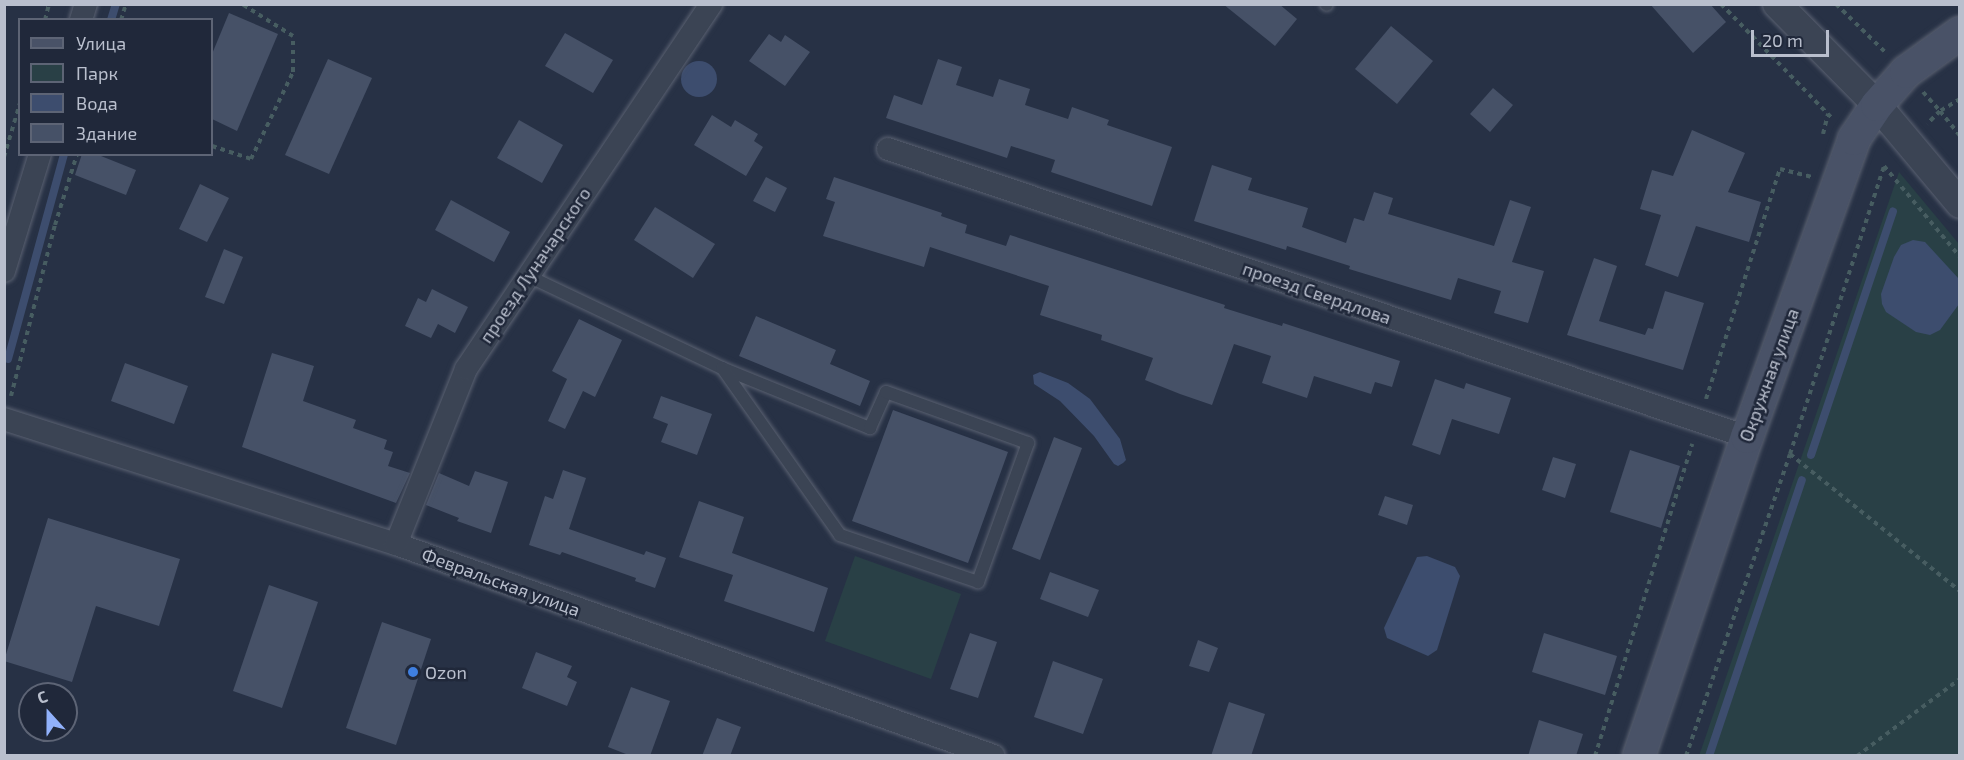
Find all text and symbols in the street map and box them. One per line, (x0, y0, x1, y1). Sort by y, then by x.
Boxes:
legend (18, 18, 213, 156)
scale bar (1754, 18, 1832, 56)
text: 20 m (1762, 29, 1803, 51)
text: Улица (76, 32, 126, 54)
text: Парк (76, 62, 118, 84)
text: Вода (76, 92, 118, 114)
text: Здание (76, 122, 137, 144)
street label: проезд Луначарского (475, 183, 595, 347)
street label: проезд Свердлова (1240, 257, 1394, 329)
street label: Окружная улица (1735, 305, 1803, 445)
street label: Февральская улица (419, 543, 583, 621)
place label: Ozon (425, 661, 467, 683)
marker: Ozon (406, 665, 420, 679)
north arrow (18, 682, 78, 742)
text: С (34, 686, 50, 707)

